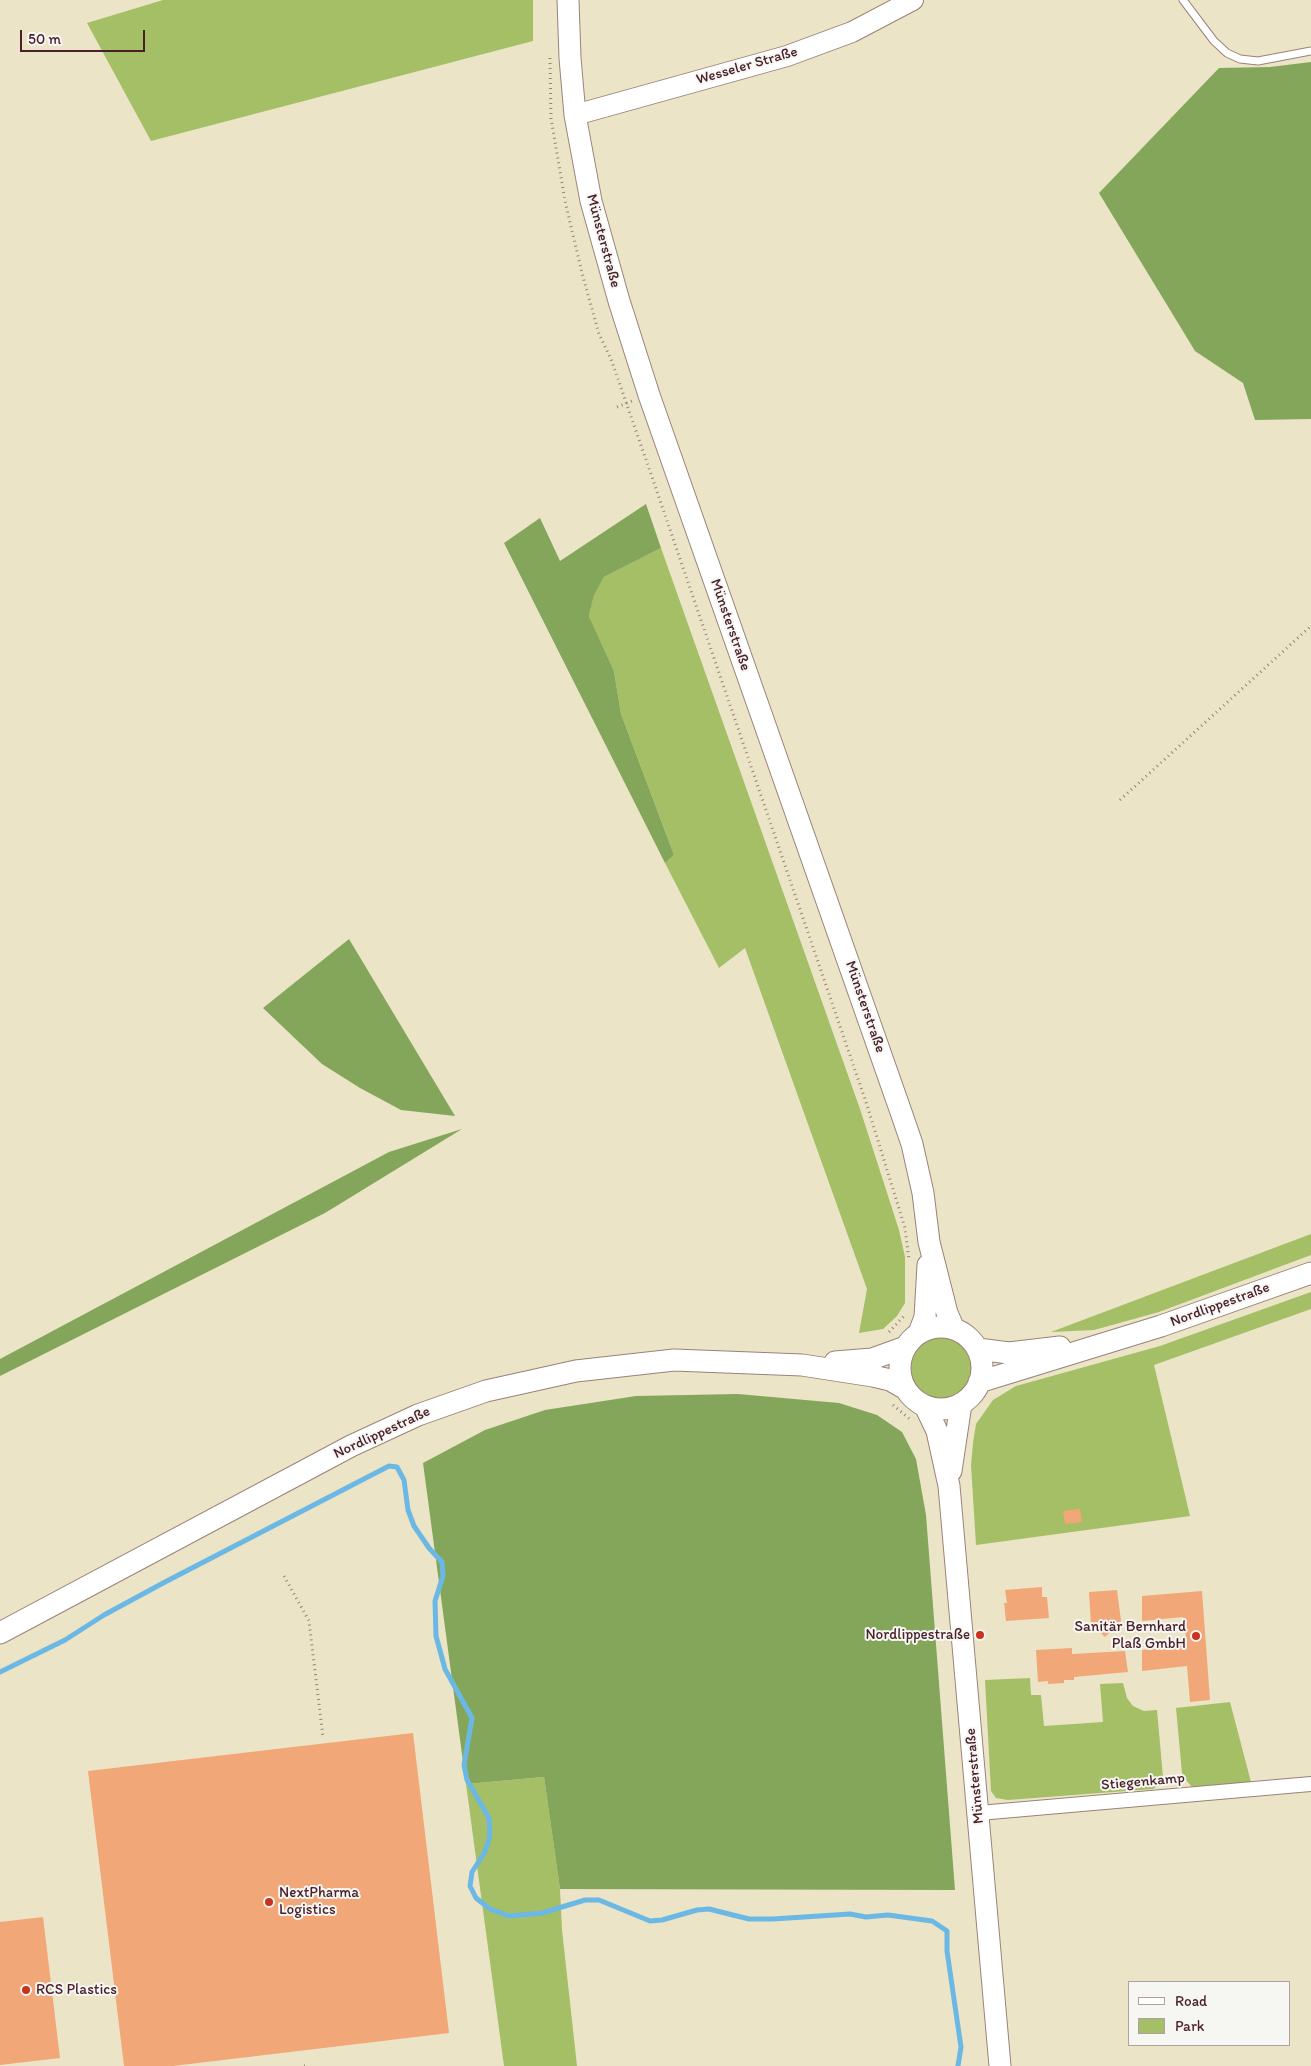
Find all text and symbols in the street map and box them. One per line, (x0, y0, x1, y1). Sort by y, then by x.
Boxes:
scale bar (22, 20, 148, 52)
text: 50 m (28, 30, 61, 48)
street label: Wesseler Straße (694, 43, 800, 89)
street label: Münsterstraße (582, 192, 624, 290)
street label: Münsterstraße (706, 577, 754, 673)
street label: Münsterstraße (841, 959, 889, 1055)
street label: Nordlippestraße (1168, 1279, 1272, 1331)
street label: Nordlippestraße (331, 1403, 433, 1463)
place label: Sanitär Bernhard Plaß GmbH (1075, 1618, 1186, 1653)
place label: Nordlippestraße (865, 1626, 970, 1644)
marker: Nordlippestraße (974, 1629, 986, 1641)
marker: Sanitär Bernhard Plaß GmbH (1190, 1630, 1202, 1642)
street label: Münsterstraße (962, 1727, 988, 1825)
street label: Stiegenkamp (1100, 1769, 1186, 1795)
place label: NextPharma Logistics (279, 1884, 359, 1919)
marker: NextPharma Logistics (263, 1896, 275, 1908)
place label: RCS Plastics (36, 1981, 117, 1999)
legend (1128, 1981, 1291, 2046)
marker: RCS Plastics (20, 1984, 32, 1996)
text: Road (1175, 1992, 1207, 2010)
text: Park (1175, 2017, 1205, 2035)

